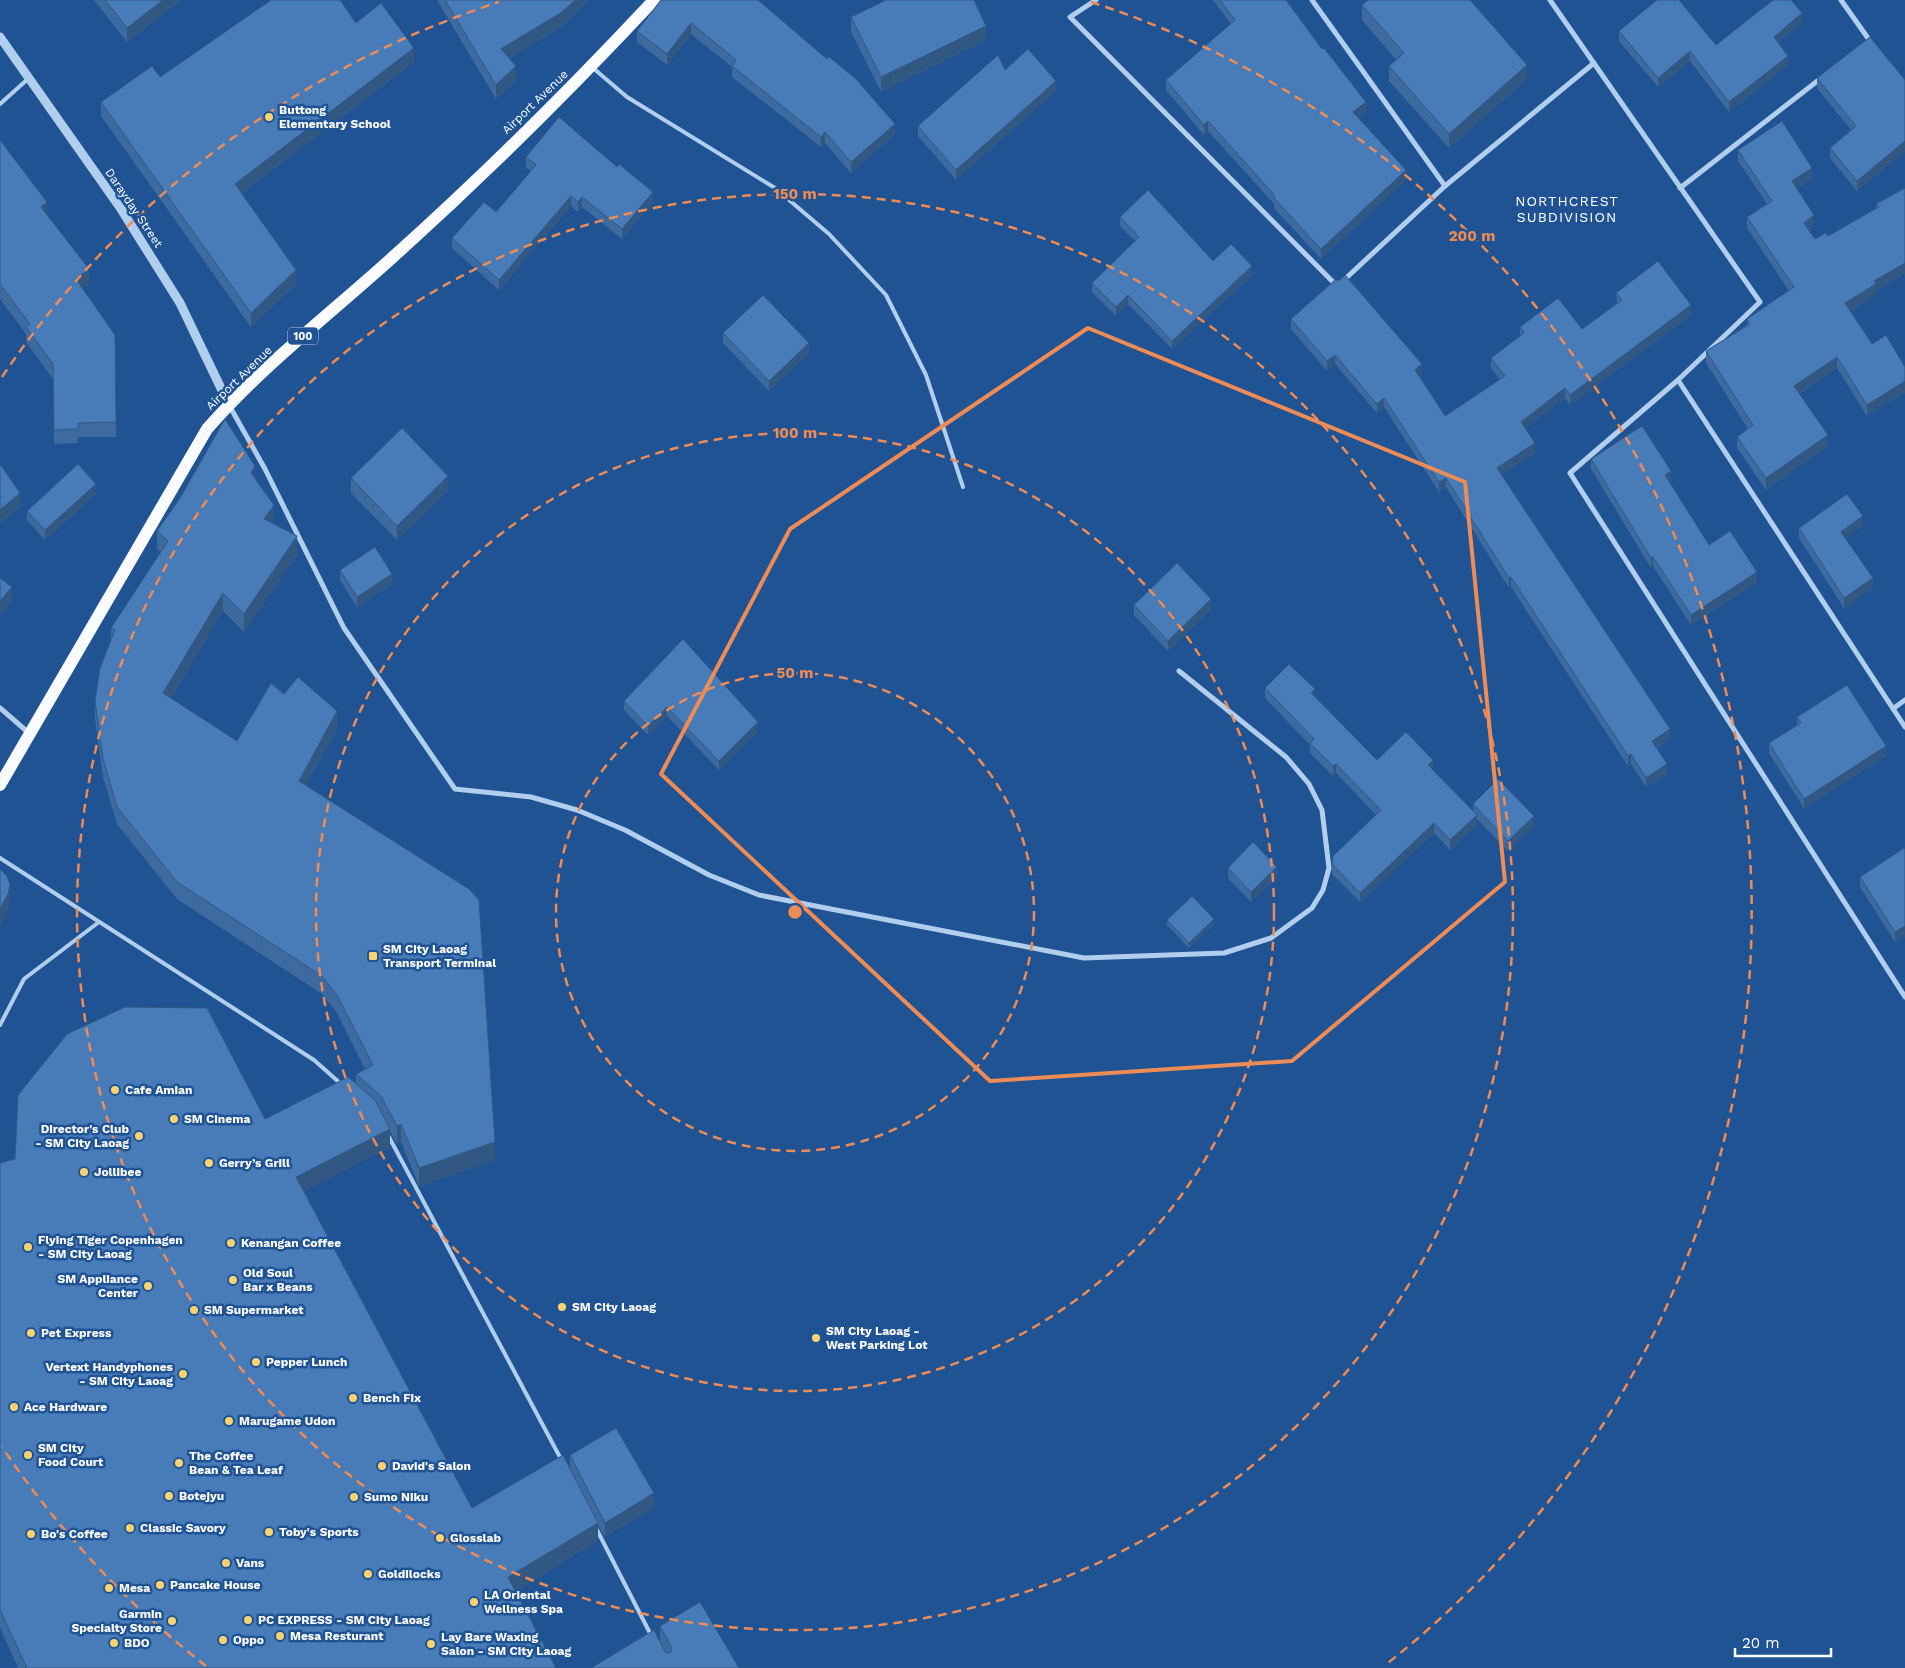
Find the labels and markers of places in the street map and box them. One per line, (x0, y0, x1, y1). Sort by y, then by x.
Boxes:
place label: Buttong Elementary School (279, 103, 391, 131)
marker: Buttong Elementary School (263, 111, 275, 123)
centre of rings (786, 903, 804, 921)
place label: SM City Laoag Transport Terminal (383, 942, 496, 970)
marker: SM City Laoag Transport Terminal (367, 950, 379, 962)
place label: Cafe Amian (125, 1083, 192, 1097)
marker: Cafe Amian (109, 1084, 121, 1096)
place label: SM Cinema (184, 1112, 250, 1126)
marker: SM Cinema (168, 1113, 180, 1125)
place label: Director's Club - SM City Laoag (35, 1122, 129, 1150)
marker: Director's Club - SM City Laoag (133, 1130, 145, 1142)
place label: Gerry’s Grill (219, 1156, 290, 1170)
marker: Gerry’s Grill (203, 1157, 215, 1169)
place label: Jollibee (94, 1165, 141, 1179)
marker: Jollibee (78, 1166, 90, 1178)
place label: Flying Tiger Copenhagen - SM City Laoag (38, 1233, 183, 1261)
place label: Kenangan Coffee (241, 1236, 341, 1250)
marker: Kenangan Coffee (225, 1237, 237, 1249)
marker: Flying Tiger Copenhagen - SM City Laoag (22, 1241, 34, 1253)
place label: Old Soul Bar x Beans (243, 1266, 313, 1294)
place label: SM Appliance Center (57, 1272, 139, 1300)
marker: Old Soul Bar x Beans (227, 1274, 239, 1286)
marker: SM Appliance Center (142, 1280, 154, 1292)
place label: SM City Laoag (572, 1300, 656, 1314)
marker: SM City Laoag (556, 1301, 568, 1313)
place label: SM Supermarket (204, 1303, 304, 1317)
marker: SM Supermarket (188, 1304, 200, 1316)
place label: SM City Laoag - West Parking Lot (826, 1324, 928, 1352)
place label: Pet Express (41, 1326, 112, 1340)
marker: Pet Express (25, 1327, 37, 1339)
marker: SM City Laoag - West Parking Lot (810, 1332, 822, 1344)
place label: Pepper Lunch (266, 1355, 347, 1369)
marker: Pepper Lunch (250, 1356, 262, 1368)
place label: Vertext Handyphones - SM City Laoag (45, 1360, 174, 1388)
marker: Vertext Handyphones - SM City Laoag (177, 1368, 189, 1380)
place label: Bench Fix (363, 1391, 421, 1405)
marker: Bench Fix (347, 1392, 359, 1404)
place label: Ace Hardware (24, 1400, 107, 1414)
marker: Ace Hardware (8, 1401, 20, 1413)
place label: Marugame Udon (239, 1414, 335, 1428)
marker: Marugame Udon (223, 1415, 235, 1427)
place label: SM City Food Court (38, 1441, 104, 1469)
marker: SM City Food Court (22, 1449, 34, 1461)
place label: The Coffee Bean & Tea Leaf (189, 1449, 283, 1477)
marker: The Coffee Bean & Tea Leaf (173, 1457, 185, 1469)
place label: David's Salon (392, 1459, 471, 1473)
marker: David's Salon (376, 1460, 388, 1472)
place label: Botejyu (179, 1489, 224, 1503)
marker: Botejyu (163, 1490, 175, 1502)
place label: Sumo Niku (364, 1490, 428, 1504)
marker: Sumo Niku (348, 1491, 360, 1503)
place label: Classic Savory (140, 1521, 226, 1535)
marker: Classic Savory (124, 1522, 136, 1534)
place label: Toby's Sports (279, 1525, 359, 1539)
marker: Toby's Sports (263, 1526, 275, 1538)
place label: Bo's Coffee (41, 1527, 108, 1541)
marker: Bo's Coffee (25, 1528, 37, 1540)
place label: Glosslab (450, 1531, 502, 1545)
marker: Glosslab (434, 1532, 446, 1544)
place label: Vans (236, 1556, 265, 1570)
marker: Vans (220, 1557, 232, 1569)
place label: Goldilocks (378, 1567, 441, 1581)
marker: Goldilocks (362, 1568, 374, 1580)
place label: Pancake House (170, 1578, 261, 1592)
marker: Pancake House (154, 1579, 166, 1591)
place label: Mesa (119, 1581, 150, 1595)
marker: Mesa (103, 1582, 115, 1594)
place label: LA Oriental Wellness Spa (484, 1588, 563, 1616)
marker: LA Oriental Wellness Spa (468, 1596, 480, 1608)
place label: Garmin Specialty Store (71, 1607, 162, 1635)
place label: PC EXPRESS - SM City Laoag (258, 1613, 430, 1627)
marker: PC EXPRESS - SM City Laoag (242, 1614, 254, 1626)
marker: Garmin Specialty Store (166, 1615, 178, 1627)
place label: Mesa Resturant (290, 1629, 384, 1643)
marker: Mesa Resturant (274, 1630, 286, 1642)
place label: Lay Bare Waxing Salon - SM City Laoag (441, 1630, 572, 1658)
place label: Oppo (233, 1633, 264, 1647)
marker: Oppo (217, 1634, 229, 1646)
place label: BDO (124, 1636, 150, 1650)
marker: BDO (108, 1637, 120, 1649)
marker: Lay Bare Waxing Salon - SM City Laoag (425, 1638, 437, 1650)

